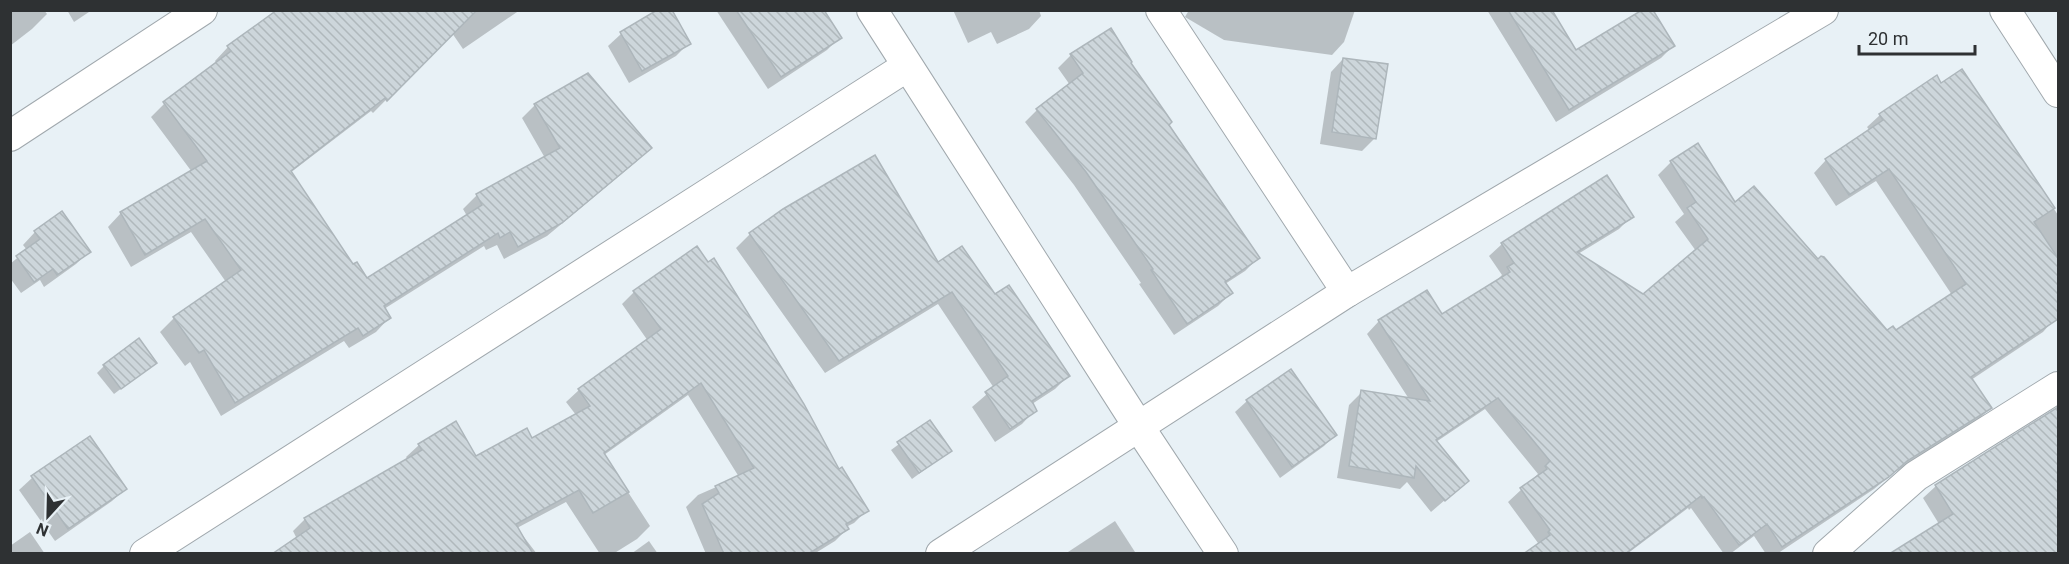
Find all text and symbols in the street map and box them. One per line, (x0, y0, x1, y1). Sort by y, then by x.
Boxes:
scale bar (1859, 18, 1974, 56)
text: 20 m (1868, 28, 1908, 49)
north arrow (18, 486, 78, 546)
text: N (34, 519, 51, 540)

